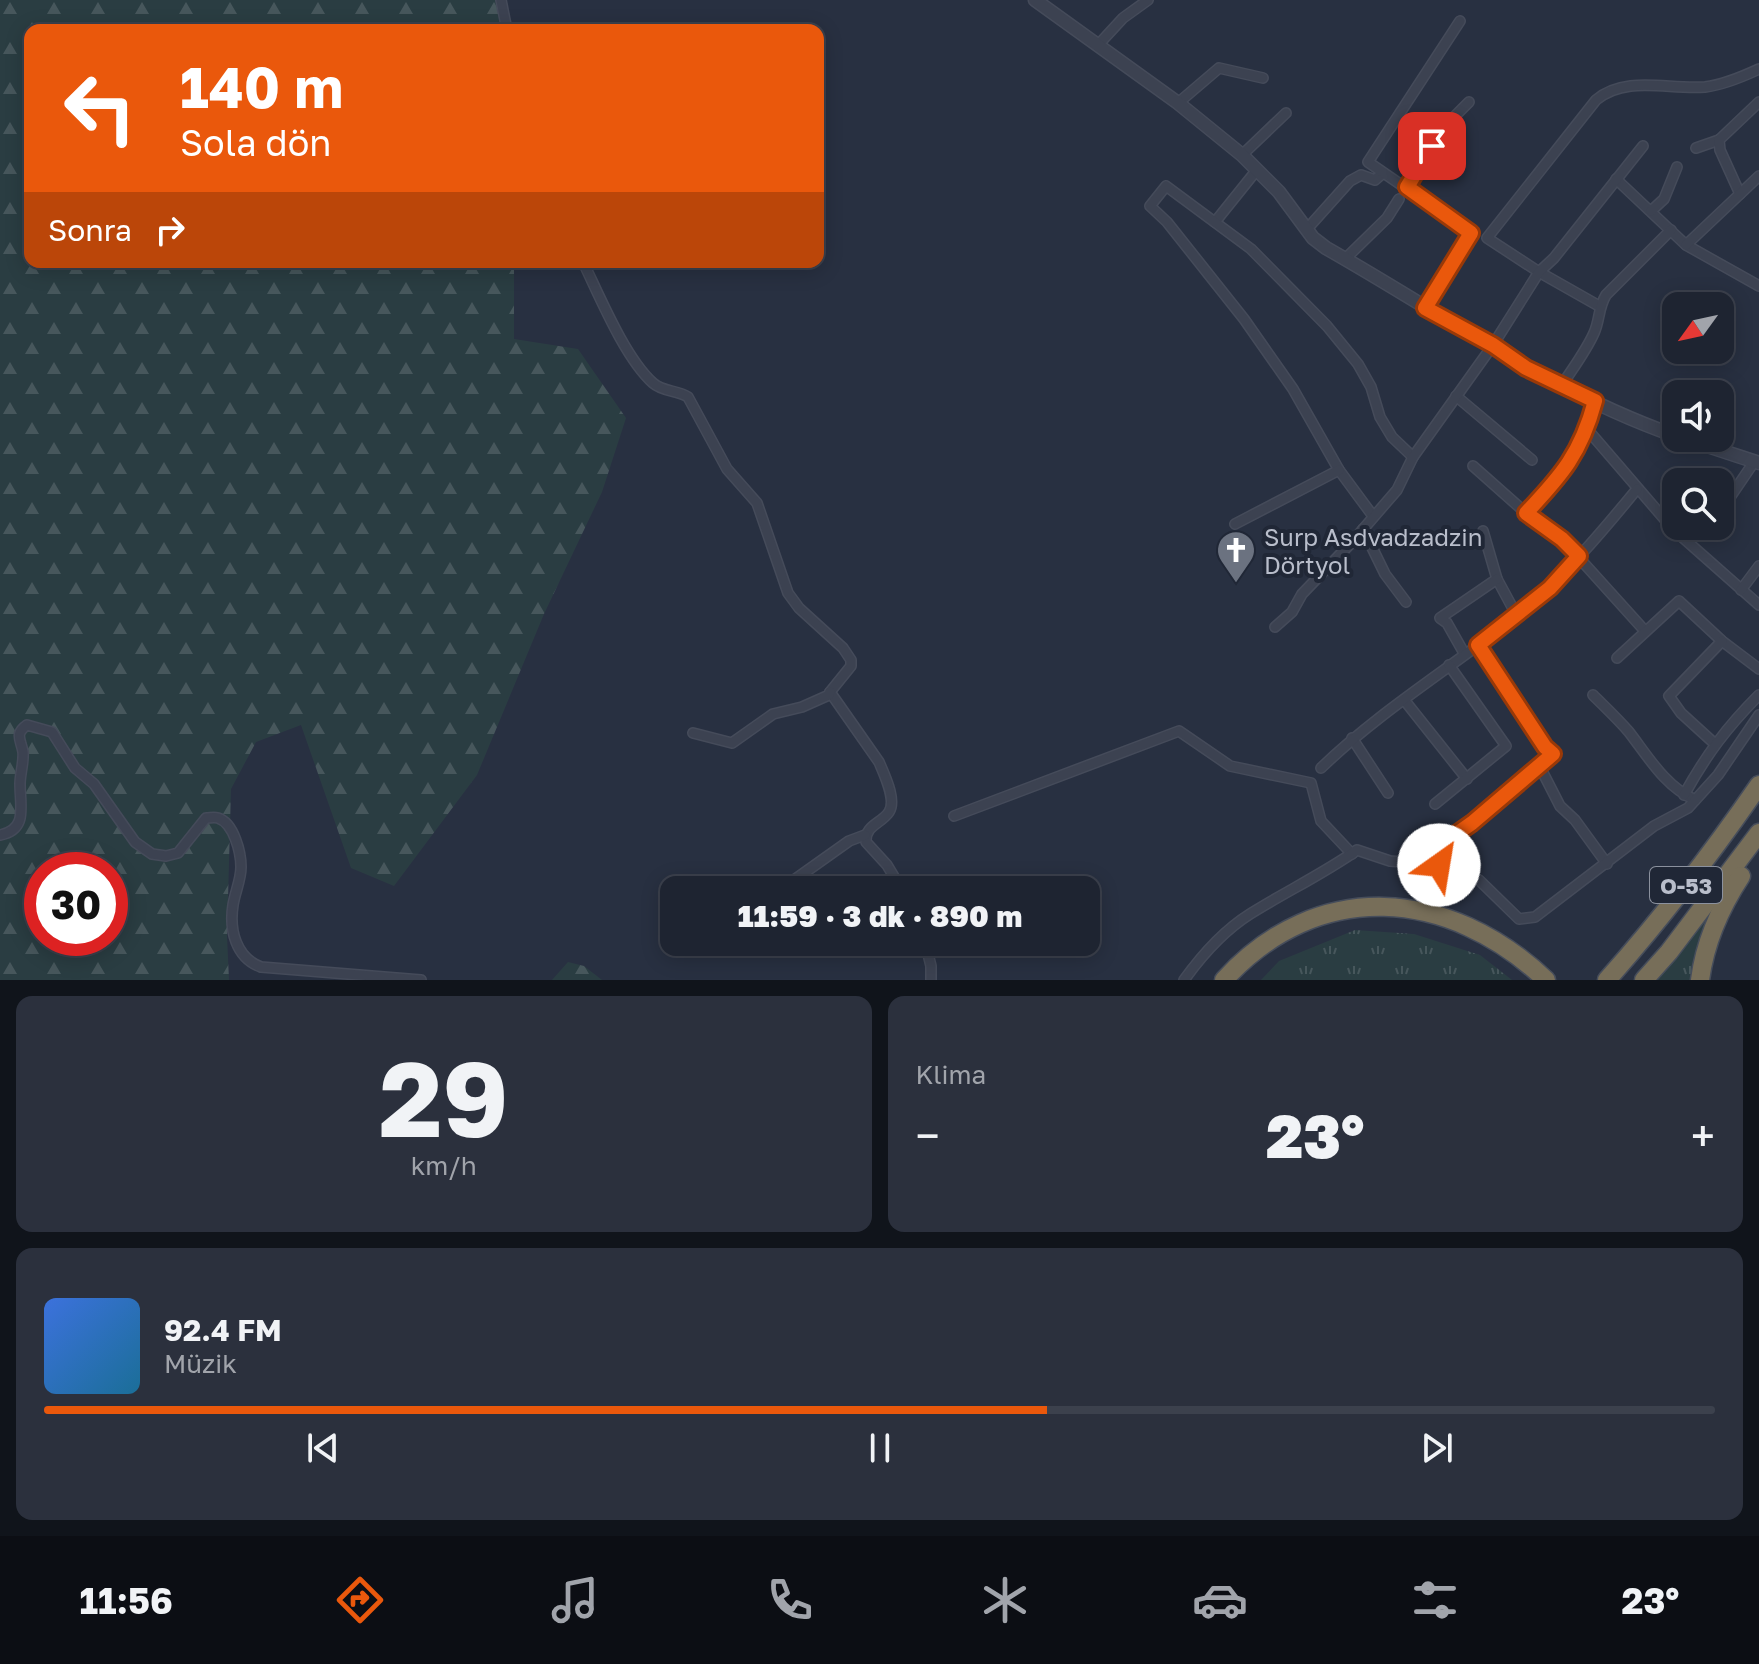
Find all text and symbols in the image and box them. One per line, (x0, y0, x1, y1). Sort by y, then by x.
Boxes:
text: 140 m (180, 53, 343, 120)
icon: left (48, 56, 152, 160)
pin (1398, 112, 1466, 180)
text: Sola dön (180, 121, 331, 164)
icon: arrive (1410, 124, 1454, 168)
icon: right (148, 208, 192, 252)
text: Sonra (48, 212, 132, 248)
north arrow (1662, 292, 1734, 364)
map controls (1662, 292, 1734, 540)
button: sound (1662, 380, 1734, 452)
button: search (1662, 468, 1734, 540)
place label: Surp Asdvadzadzin Dörtyol (1264, 522, 1482, 579)
church icon: Surp Asdvadzadzin Dörtyol (1215, 529, 1257, 584)
position arrow (1397, 823, 1481, 907)
speed limit sign: 30 (24, 852, 128, 956)
road number: O-53 (1650, 867, 1722, 903)
text: 11:59 · 3 dk · 890 m (738, 898, 1022, 934)
text: 29 (379, 1035, 508, 1160)
text: Klima (916, 1059, 986, 1090)
text: 23° (1266, 1099, 1364, 1171)
text: − (916, 1109, 940, 1162)
text: + (1691, 1109, 1715, 1162)
text: km/h (411, 1150, 477, 1181)
text: 92.4 FM (164, 1312, 282, 1348)
text: Müzik (164, 1348, 237, 1379)
icon: previous (301, 1426, 345, 1470)
icon: pause (858, 1426, 902, 1470)
icon: next (1415, 1426, 1459, 1470)
icon: directions (332, 1572, 388, 1628)
icon: music (547, 1572, 603, 1628)
icon: phone (762, 1572, 818, 1628)
icon: climate (977, 1572, 1033, 1628)
icon: car (1192, 1572, 1248, 1628)
icon: filters (1407, 1572, 1463, 1628)
text: 11:56 (79, 1579, 173, 1622)
text: 23° (1621, 1579, 1679, 1622)

